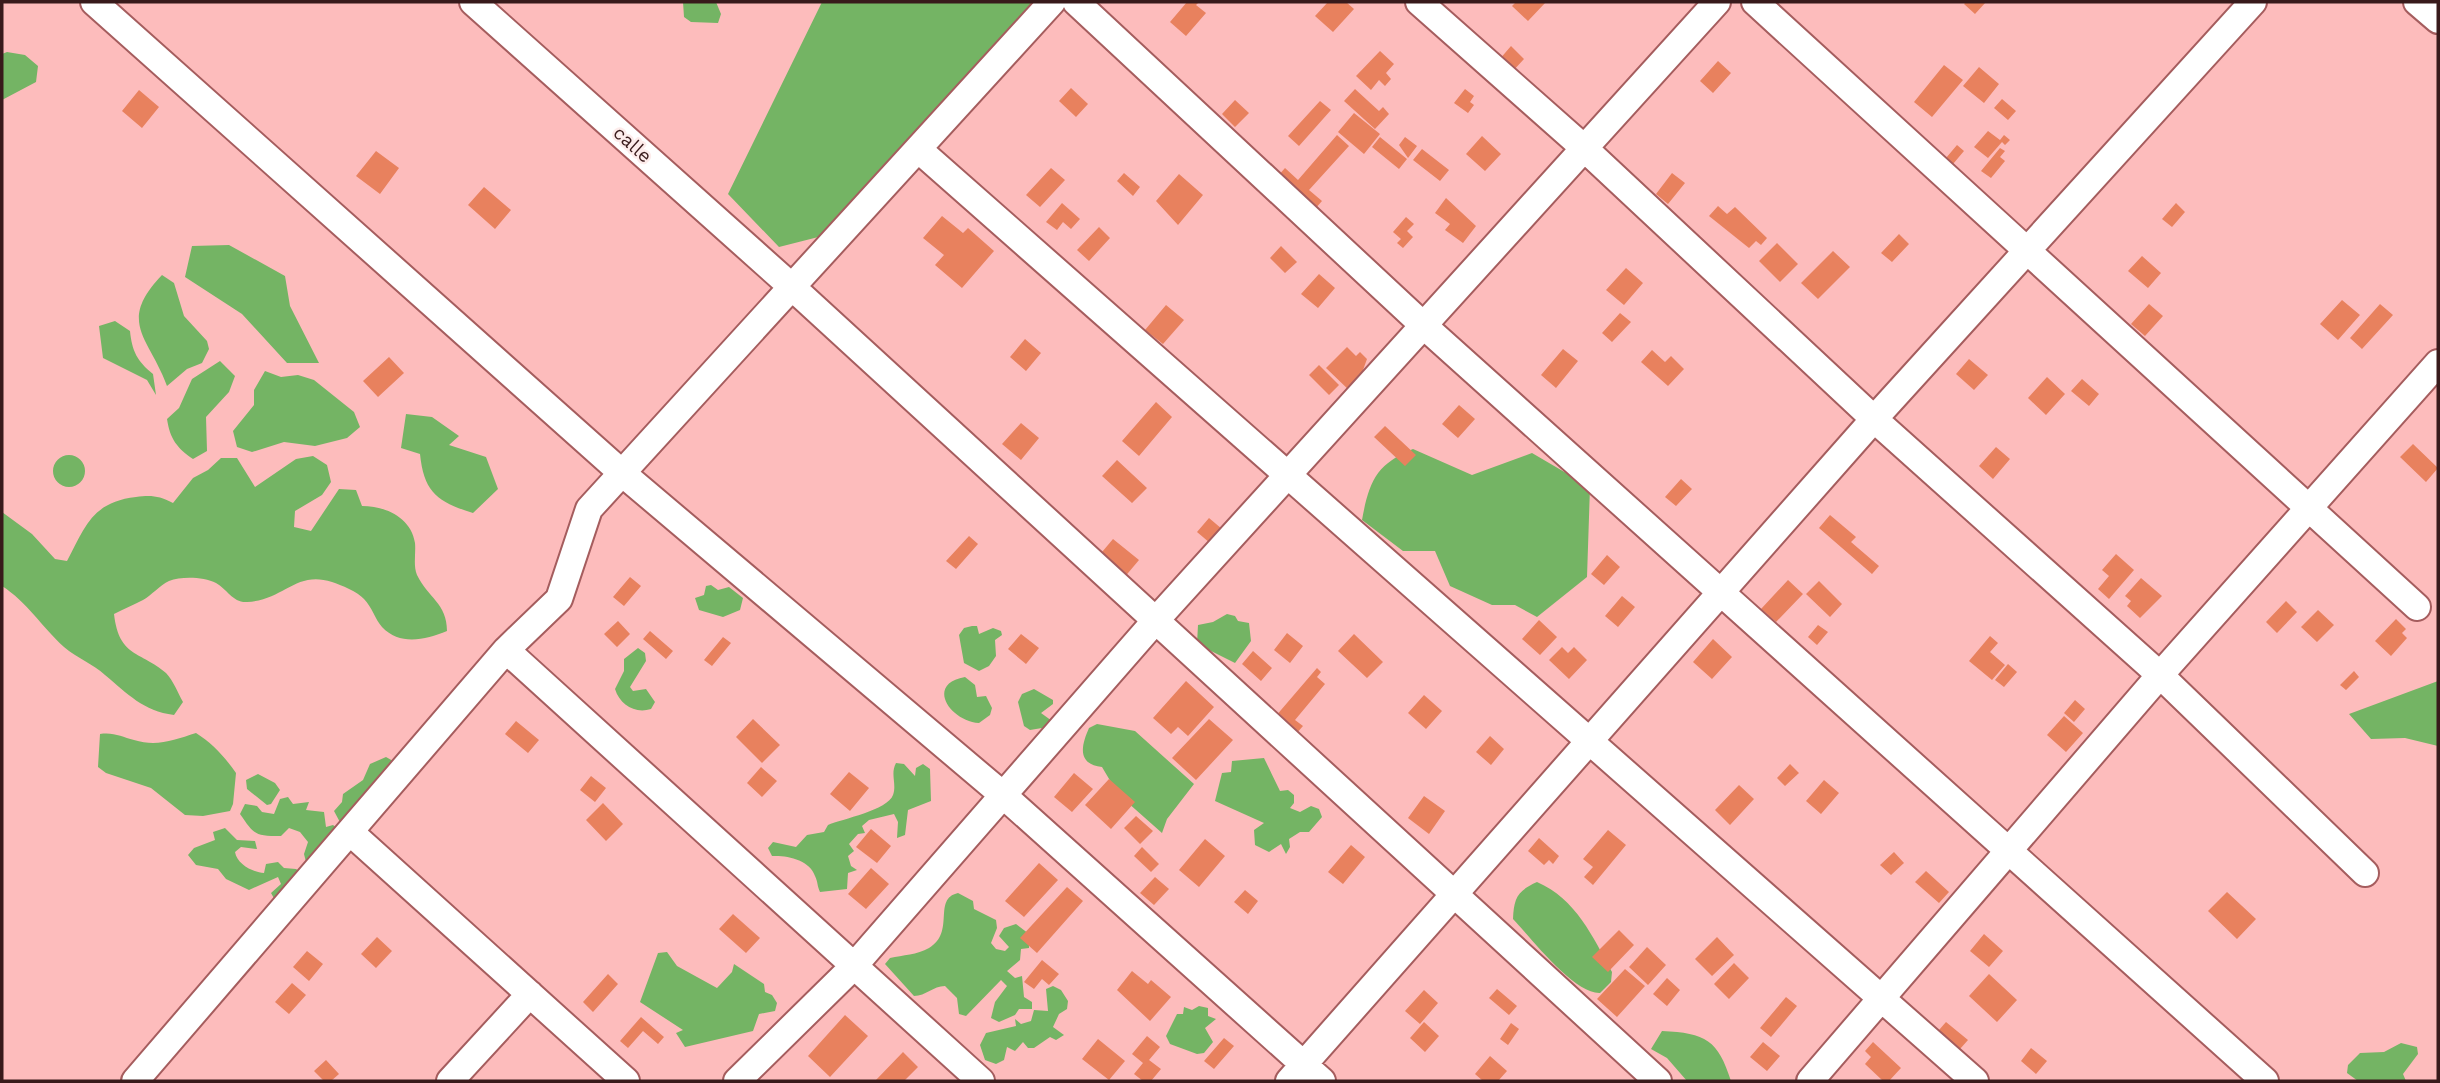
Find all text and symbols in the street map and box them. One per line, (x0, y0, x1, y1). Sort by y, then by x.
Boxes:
street label: calle (609, 121, 657, 168)

